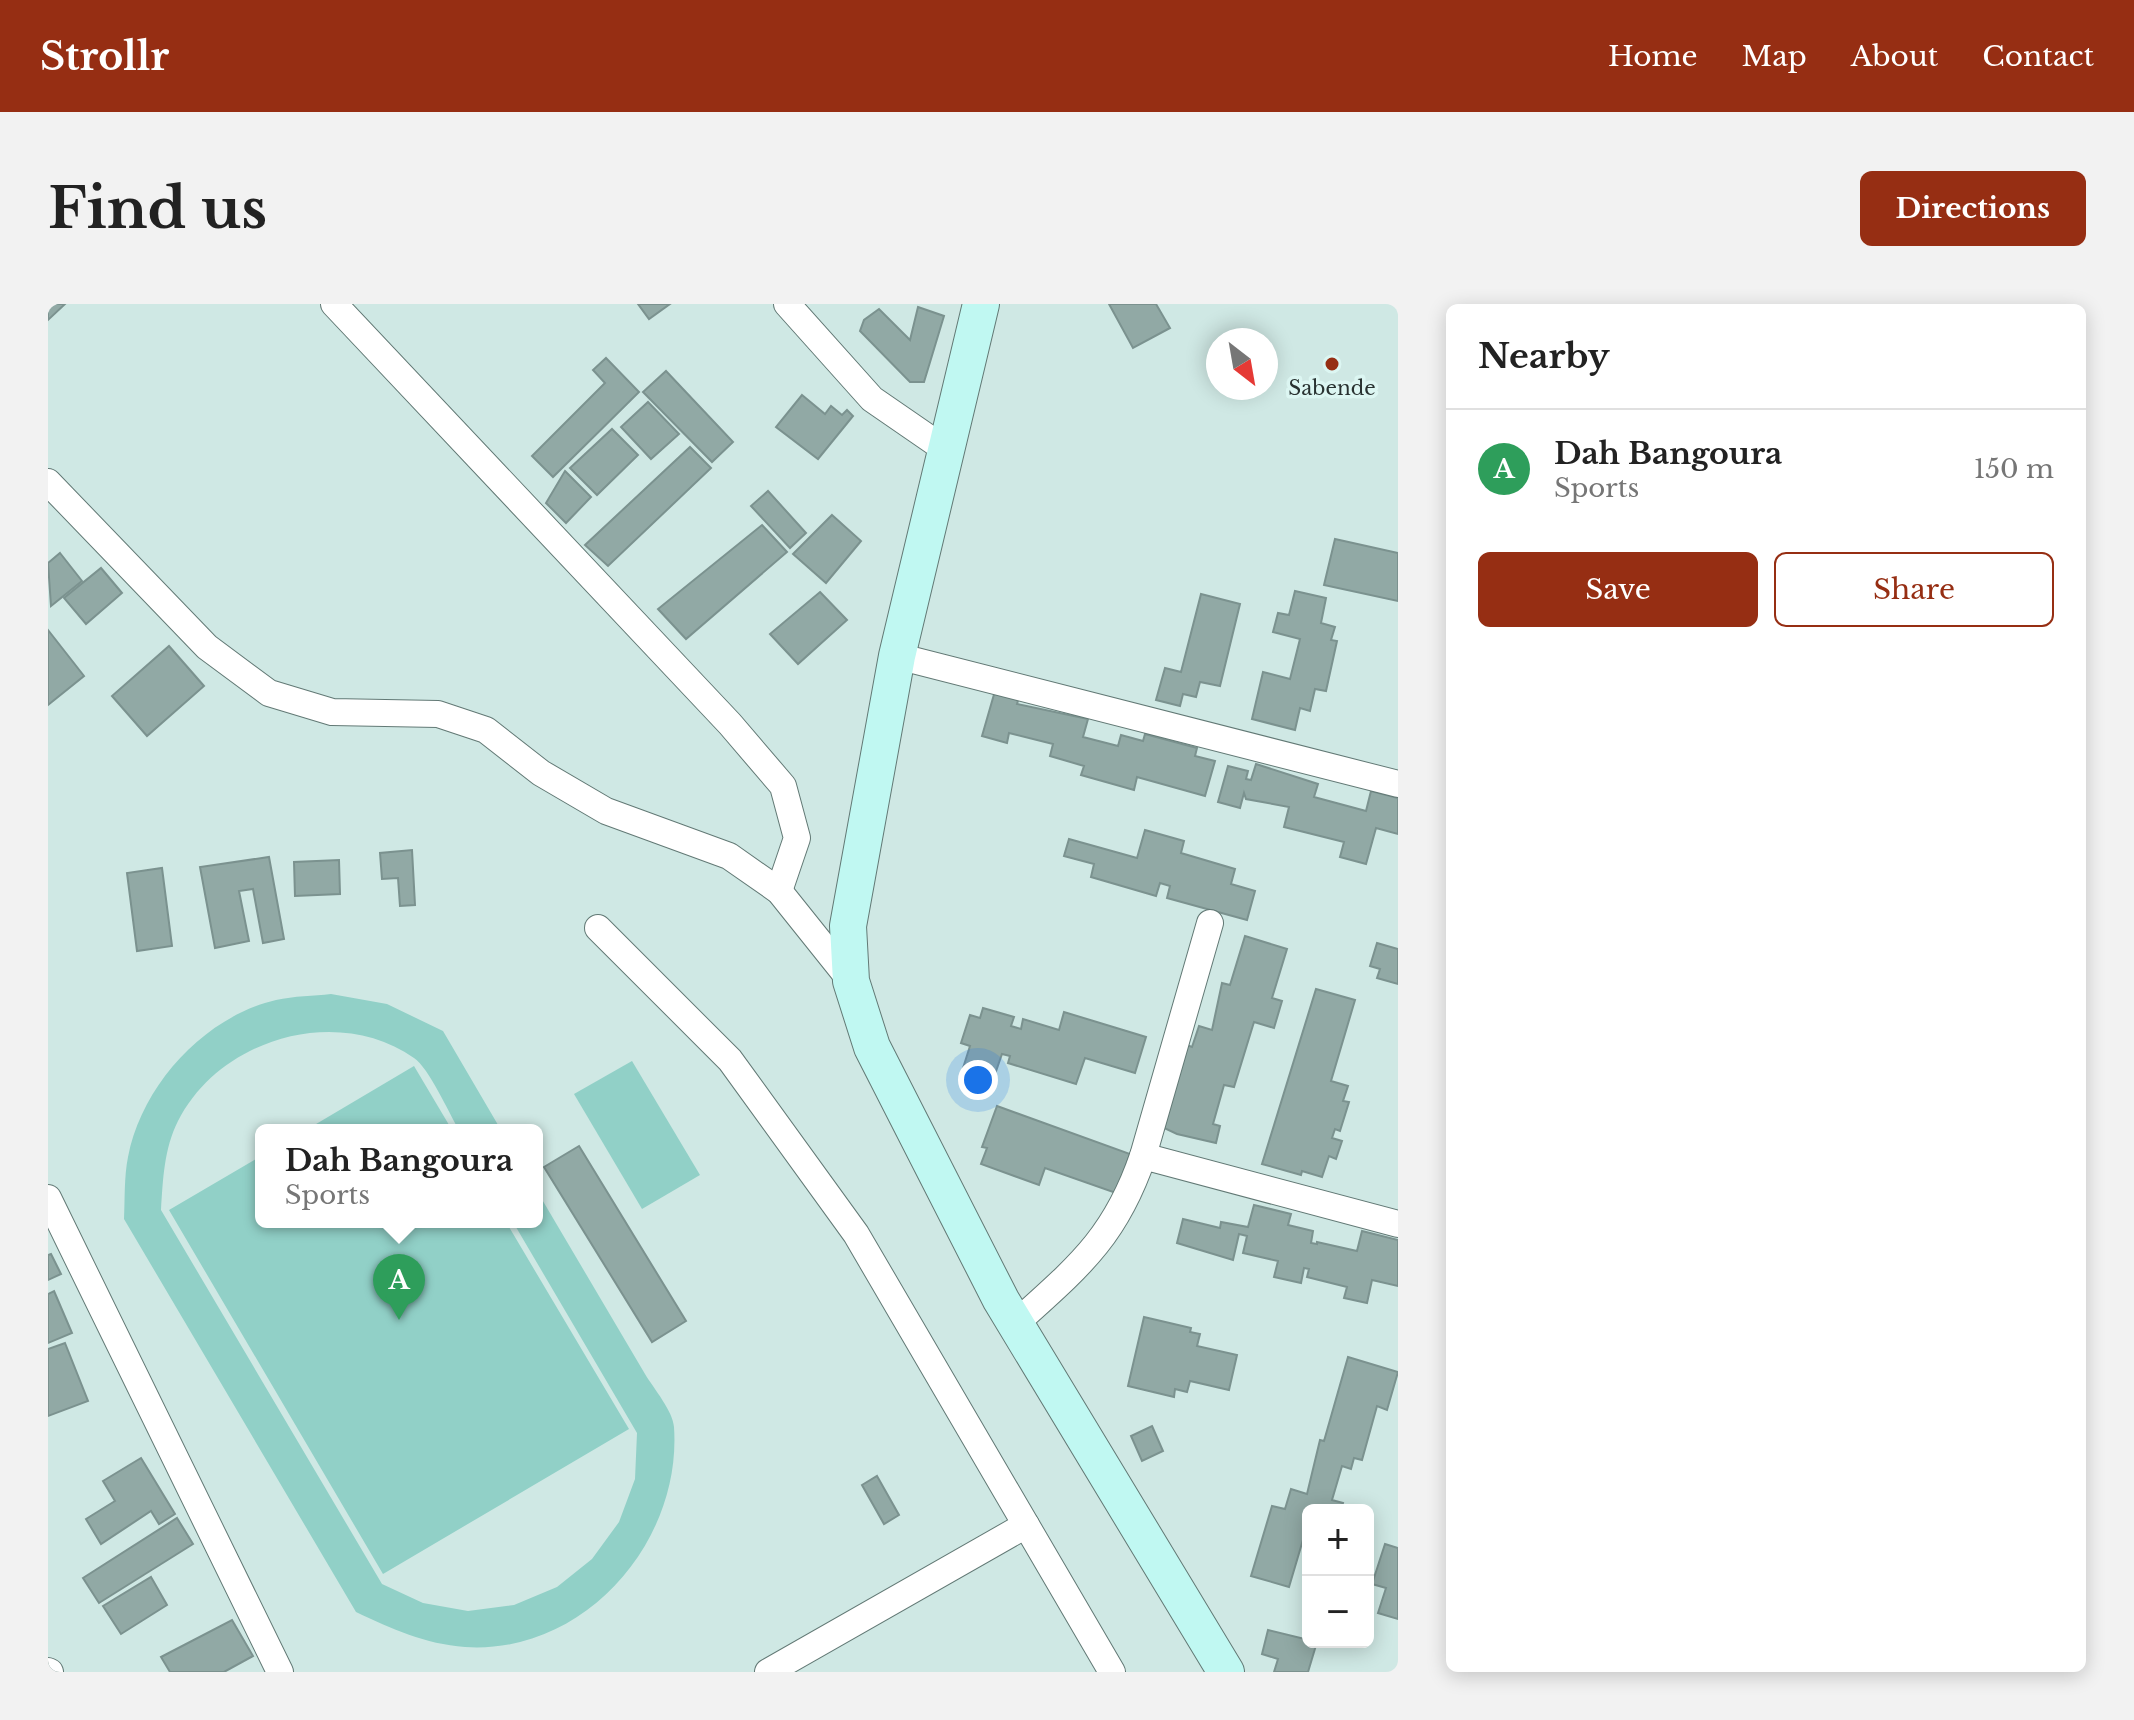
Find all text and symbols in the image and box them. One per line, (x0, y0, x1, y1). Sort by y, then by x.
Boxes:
text: Strollr (40, 33, 169, 80)
text: Home (1608, 39, 1698, 74)
text: Map (1742, 39, 1807, 74)
text: About (1851, 39, 1938, 74)
text: Contact (1982, 39, 2094, 74)
button: Directions (1860, 171, 2086, 246)
text: Find us (48, 174, 267, 243)
north arrow (1206, 328, 1278, 400)
text: Nearby (1478, 335, 1610, 377)
marker: Sabende (1323, 355, 1341, 373)
place label: Sabende (1288, 376, 1376, 400)
text: Dah Bangoura (1554, 435, 1782, 472)
text: A (1493, 453, 1515, 485)
text: 150 m (1974, 453, 2054, 485)
text: Sports (1554, 472, 1639, 504)
button: Save (1478, 552, 1758, 627)
button: Share (1774, 552, 2054, 627)
your location (958, 1060, 998, 1100)
popup (255, 1124, 543, 1228)
text: Dah Bangoura (285, 1142, 513, 1179)
text: Sports (285, 1179, 370, 1211)
pin: A (373, 1254, 425, 1320)
map controls (1302, 1504, 1374, 1648)
button: + (1302, 1504, 1374, 1576)
button: − (1302, 1576, 1374, 1648)

